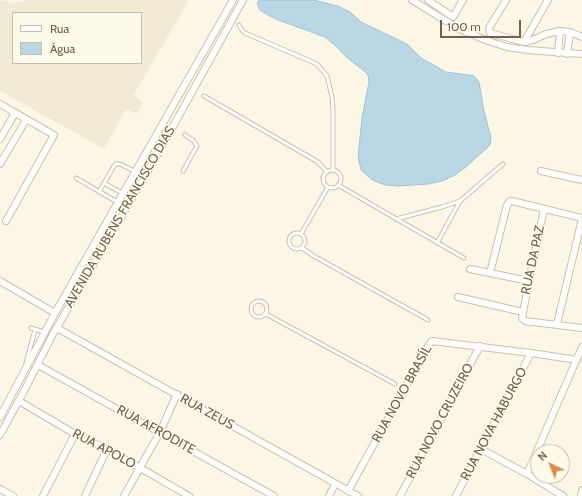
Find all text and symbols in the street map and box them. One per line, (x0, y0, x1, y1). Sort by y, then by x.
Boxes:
legend (12, 12, 142, 64)
scale bar (442, 12, 523, 38)
text: 100 m (447, 19, 481, 34)
text: Rua (50, 21, 69, 36)
text: Água (50, 41, 75, 56)
street label: AVENIDA RUBENS FRANCISCO DIAS (62, 124, 178, 310)
street label: RUA DA PAZ (518, 224, 548, 296)
street label: RUA NOVO BRASÍL (369, 343, 435, 445)
street label: RUA NOVO CRUZEIRO (403, 361, 477, 481)
street label: RUA NOVA HABURGO (458, 365, 530, 483)
street label: RUA ZEUS (177, 391, 237, 433)
street label: RUA AFRODITE (114, 402, 198, 458)
street label: RUA APOLO (70, 426, 138, 472)
north arrow (530, 444, 570, 484)
text: N (535, 448, 550, 464)

